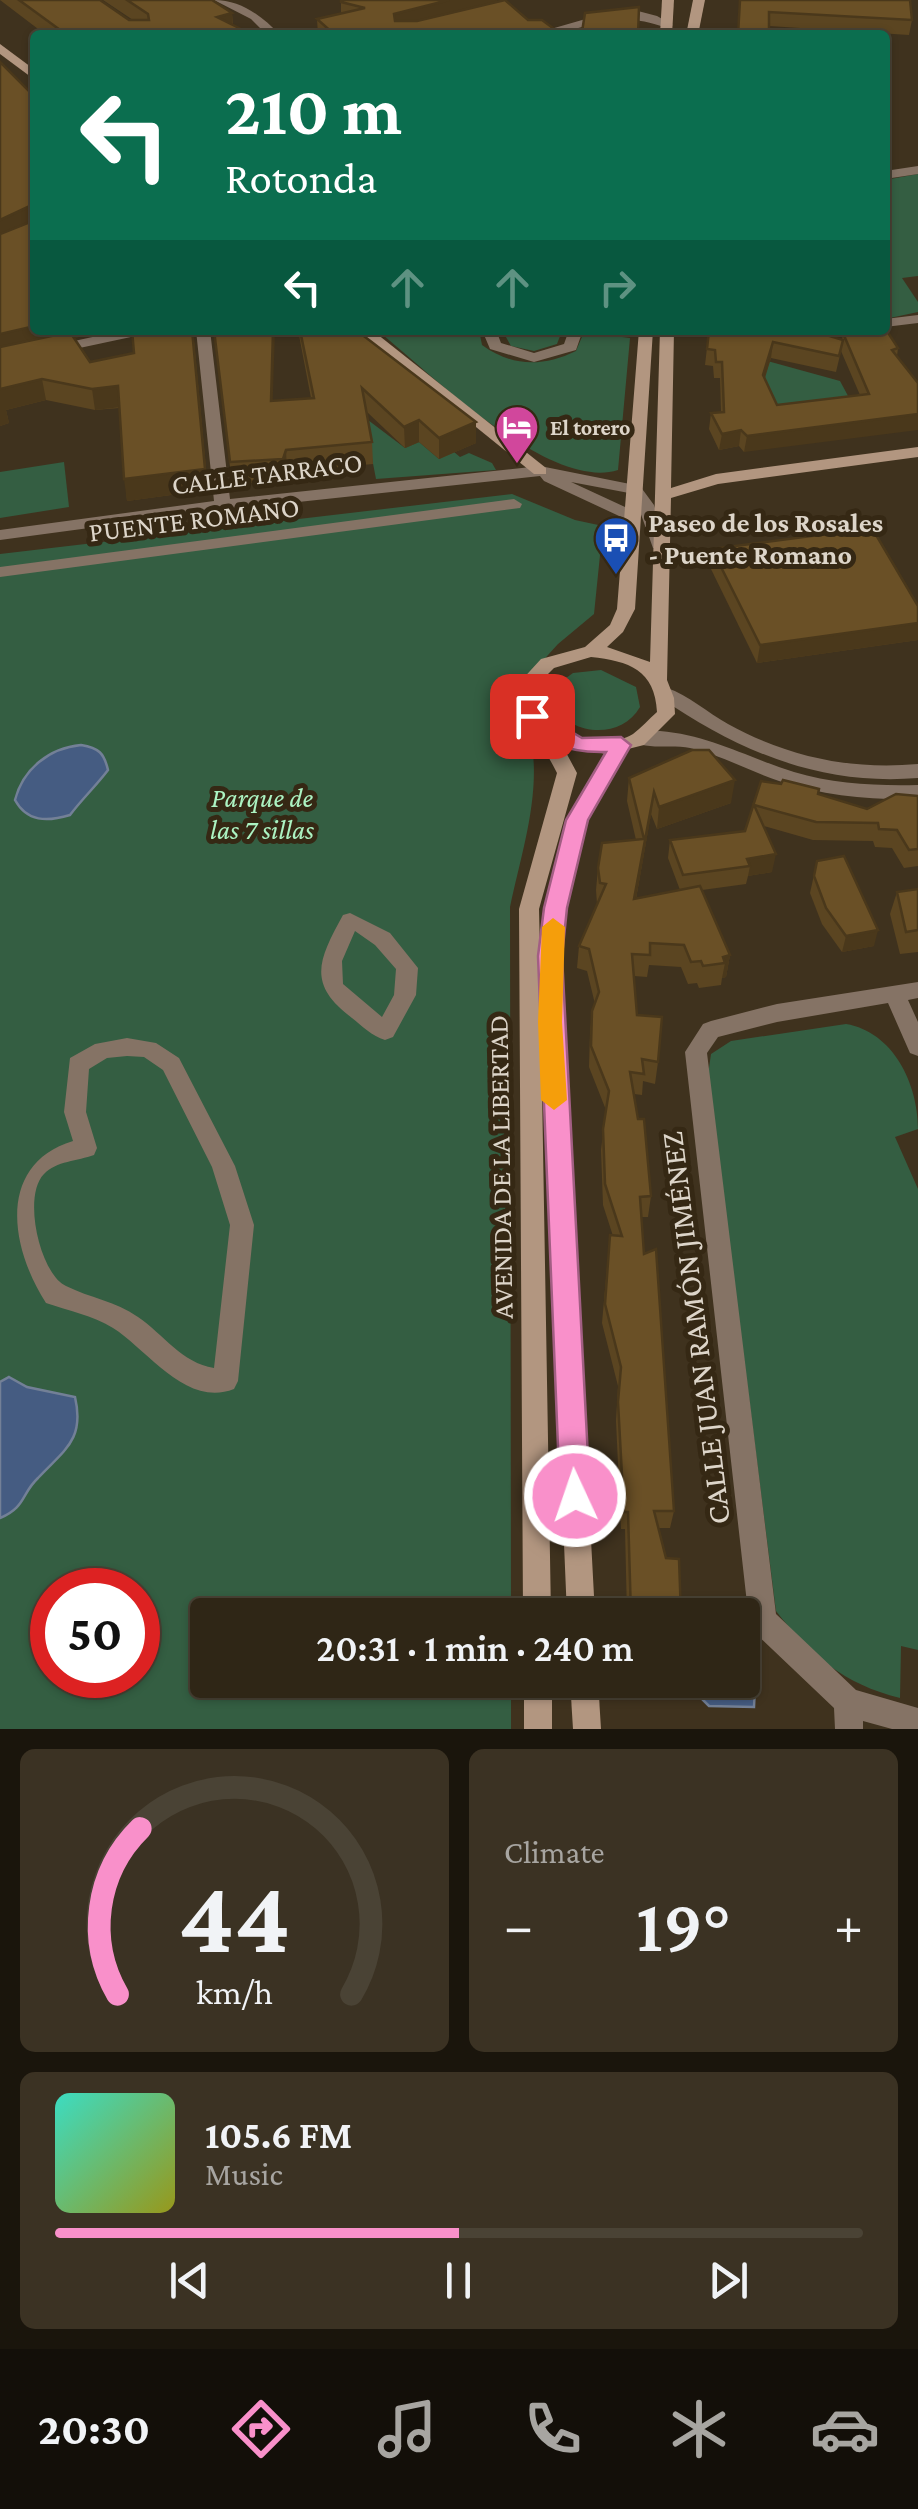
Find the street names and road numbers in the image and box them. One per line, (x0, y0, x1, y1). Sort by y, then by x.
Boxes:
street label: CALLE TARRACO (170, 446, 364, 501)
street label: PUENTE ROMANO (87, 491, 301, 548)
street label: AVENIDA DE LA LIBERTAD (482, 1015, 519, 1319)
street label: CALLE JUAN RAMÓN JIMÉNEZ (653, 1130, 737, 1526)

